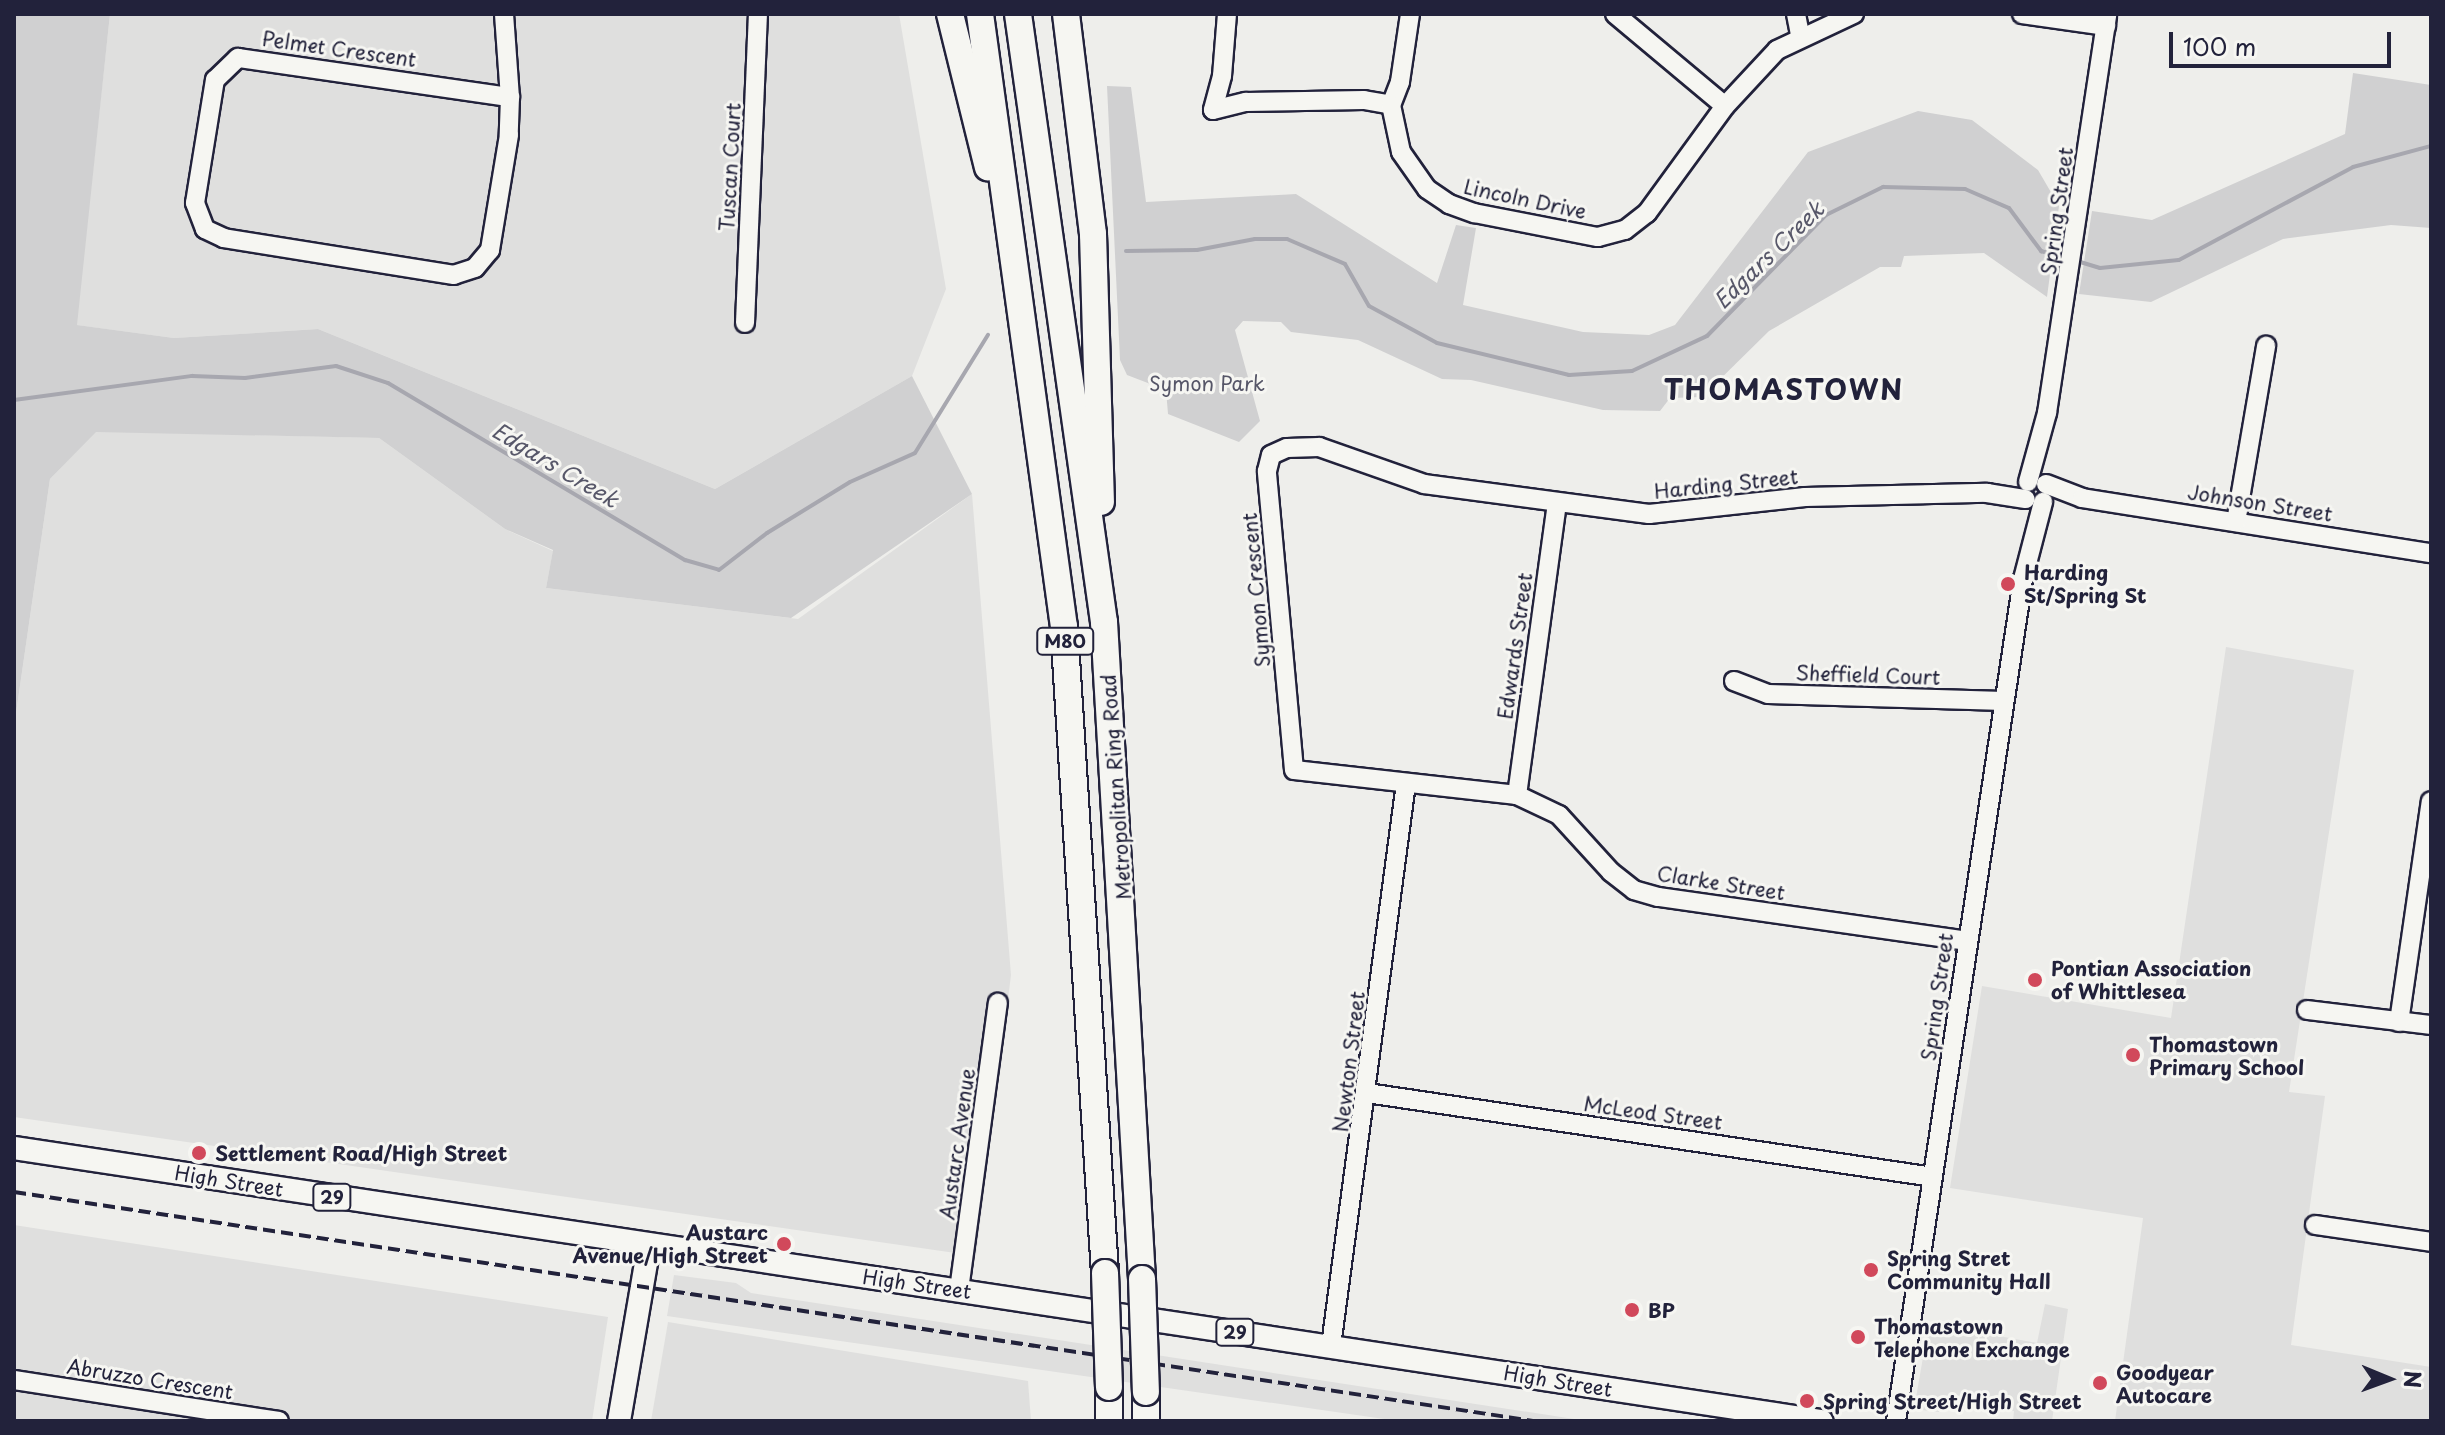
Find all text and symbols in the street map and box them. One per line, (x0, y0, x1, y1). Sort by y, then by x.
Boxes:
scale bar (2173, 16, 2395, 66)
street label: Pelmet Crescent (260, 26, 418, 72)
text: 100 m (2183, 28, 2256, 64)
street label: Tuscan Court (715, 102, 745, 232)
street label: Spring Street (2036, 146, 2078, 276)
street label: Lincoln Drive (1462, 174, 1588, 224)
water label: Edgars Creek (1708, 195, 1828, 313)
park label: Symon Park (1149, 371, 1265, 395)
district label: THOMASTOWN (1664, 372, 1904, 406)
water label: Edgars Creek (488, 416, 624, 512)
street label: Harding Street (1653, 465, 1799, 503)
street label: Johnson Street (2186, 480, 2334, 526)
street label: Symon Crescent (1237, 512, 1275, 668)
place label: Harding St/Spring St (2024, 560, 2147, 607)
street label: Edwards Street (1493, 571, 1537, 721)
marker: Harding St/Spring St (1999, 575, 2017, 593)
road number: M80 (1035, 627, 1095, 655)
street label: Sheffield Court (1795, 660, 1941, 690)
street label: Metropolitan Ring Road (1096, 673, 1136, 901)
street label: Clarke Street (1655, 861, 1787, 905)
street label: Spring Street (1916, 932, 1958, 1062)
place label: Pontian Association of Whittlesea (2051, 956, 2253, 1003)
marker: Pontian Association of Whittlesea (2026, 971, 2044, 989)
street label: Newton Street (1328, 990, 1370, 1134)
place label: Thomastown Primary School (2149, 1032, 2304, 1079)
marker: Thomastown Primary School (2124, 1046, 2142, 1064)
street label: Austarc Avenue (935, 1068, 979, 1220)
street label: McLeod Street (1582, 1091, 1724, 1135)
place label: Settlement Road/High Street (215, 1141, 509, 1165)
marker: Settlement Road/High Street (190, 1144, 208, 1162)
street label: High Street (172, 1160, 286, 1202)
road number: 29 (312, 1183, 352, 1211)
place label: Austarc Avenue/High Street (571, 1220, 768, 1267)
marker: Austarc Avenue/High Street (775, 1235, 793, 1253)
place label: Spring Stret Community Hall (1887, 1246, 2050, 1293)
marker: Spring Stret Community Hall (1862, 1261, 1880, 1279)
street label: High Street (861, 1264, 973, 1304)
place label: BP (1648, 1298, 1675, 1322)
marker: BP (1623, 1301, 1641, 1319)
place label: Thomastown Telephone Exchange (1874, 1314, 2071, 1361)
road number: 29 (1215, 1318, 1255, 1346)
marker: Thomastown Telephone Exchange (1849, 1328, 1867, 1346)
north arrow (2349, 1339, 2429, 1419)
street label: Abruzzo Crescent (65, 1354, 235, 1404)
street label: High Street (1501, 1360, 1615, 1402)
place label: Goodyear Autocare (2116, 1360, 2214, 1407)
text: N (2397, 1370, 2430, 1388)
marker: Goodyear Autocare (2091, 1374, 2109, 1392)
place label: Spring Street/High Street (1823, 1389, 2084, 1413)
marker: Spring Street/High Street (1798, 1392, 1816, 1410)

